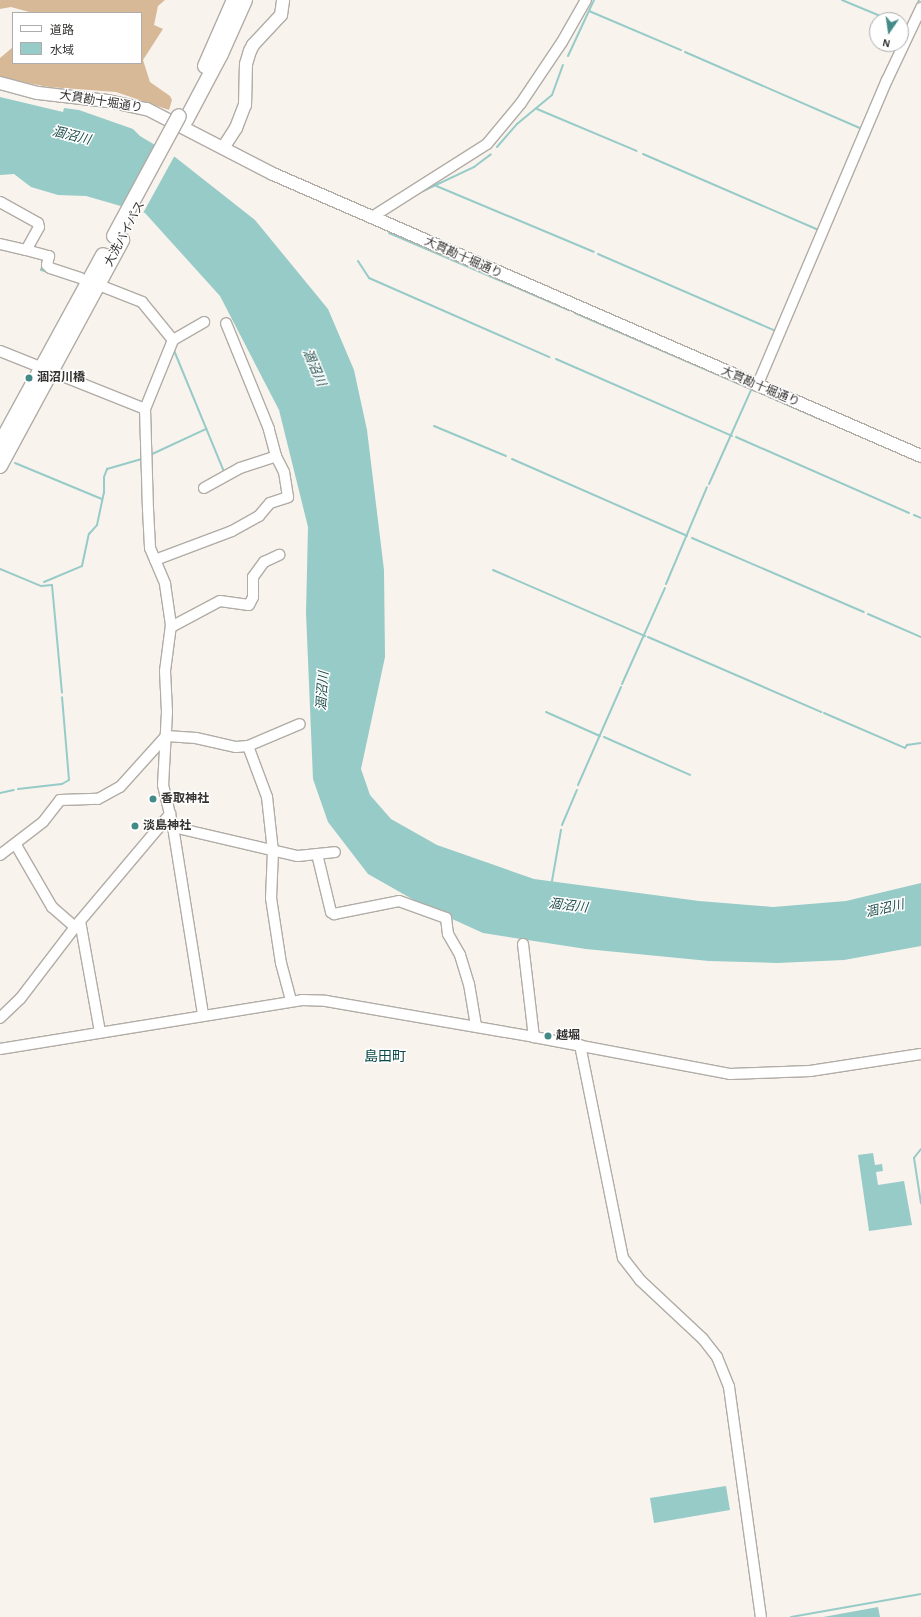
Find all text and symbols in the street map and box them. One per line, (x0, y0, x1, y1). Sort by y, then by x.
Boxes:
legend (12, 12, 142, 64)
north arrow (869, 12, 909, 52)
text: 道路 (50, 24, 74, 36)
text: N (881, 37, 891, 49)
text: 水域 (50, 44, 74, 56)
street label: 大貫勘十堀通り (58, 88, 144, 116)
water label: 涸沼川 (50, 125, 92, 149)
street label: 大洗バイパス (102, 199, 148, 269)
street label: 大貫勘十堀通り (422, 234, 504, 282)
water label: 涸沼川 (298, 347, 328, 389)
street label: 大貫勘十堀通り (719, 364, 801, 410)
place label: 涸沼川橋 (37, 371, 85, 385)
marker: 涸沼川橋 (24, 373, 34, 383)
water label: 涸沼川 (315, 671, 333, 711)
place label: 香取神社 (161, 792, 209, 806)
marker: 香取神社 (148, 794, 158, 804)
place label: 淡島神社 (143, 819, 191, 833)
marker: 淡島神社 (130, 821, 140, 831)
water label: 涸沼川 (548, 897, 588, 917)
water label: 涸沼川 (864, 898, 906, 922)
place label: 越堀 (556, 1029, 580, 1043)
marker: 越堀 (543, 1031, 553, 1041)
district label: 島田町 (364, 1049, 406, 1065)

